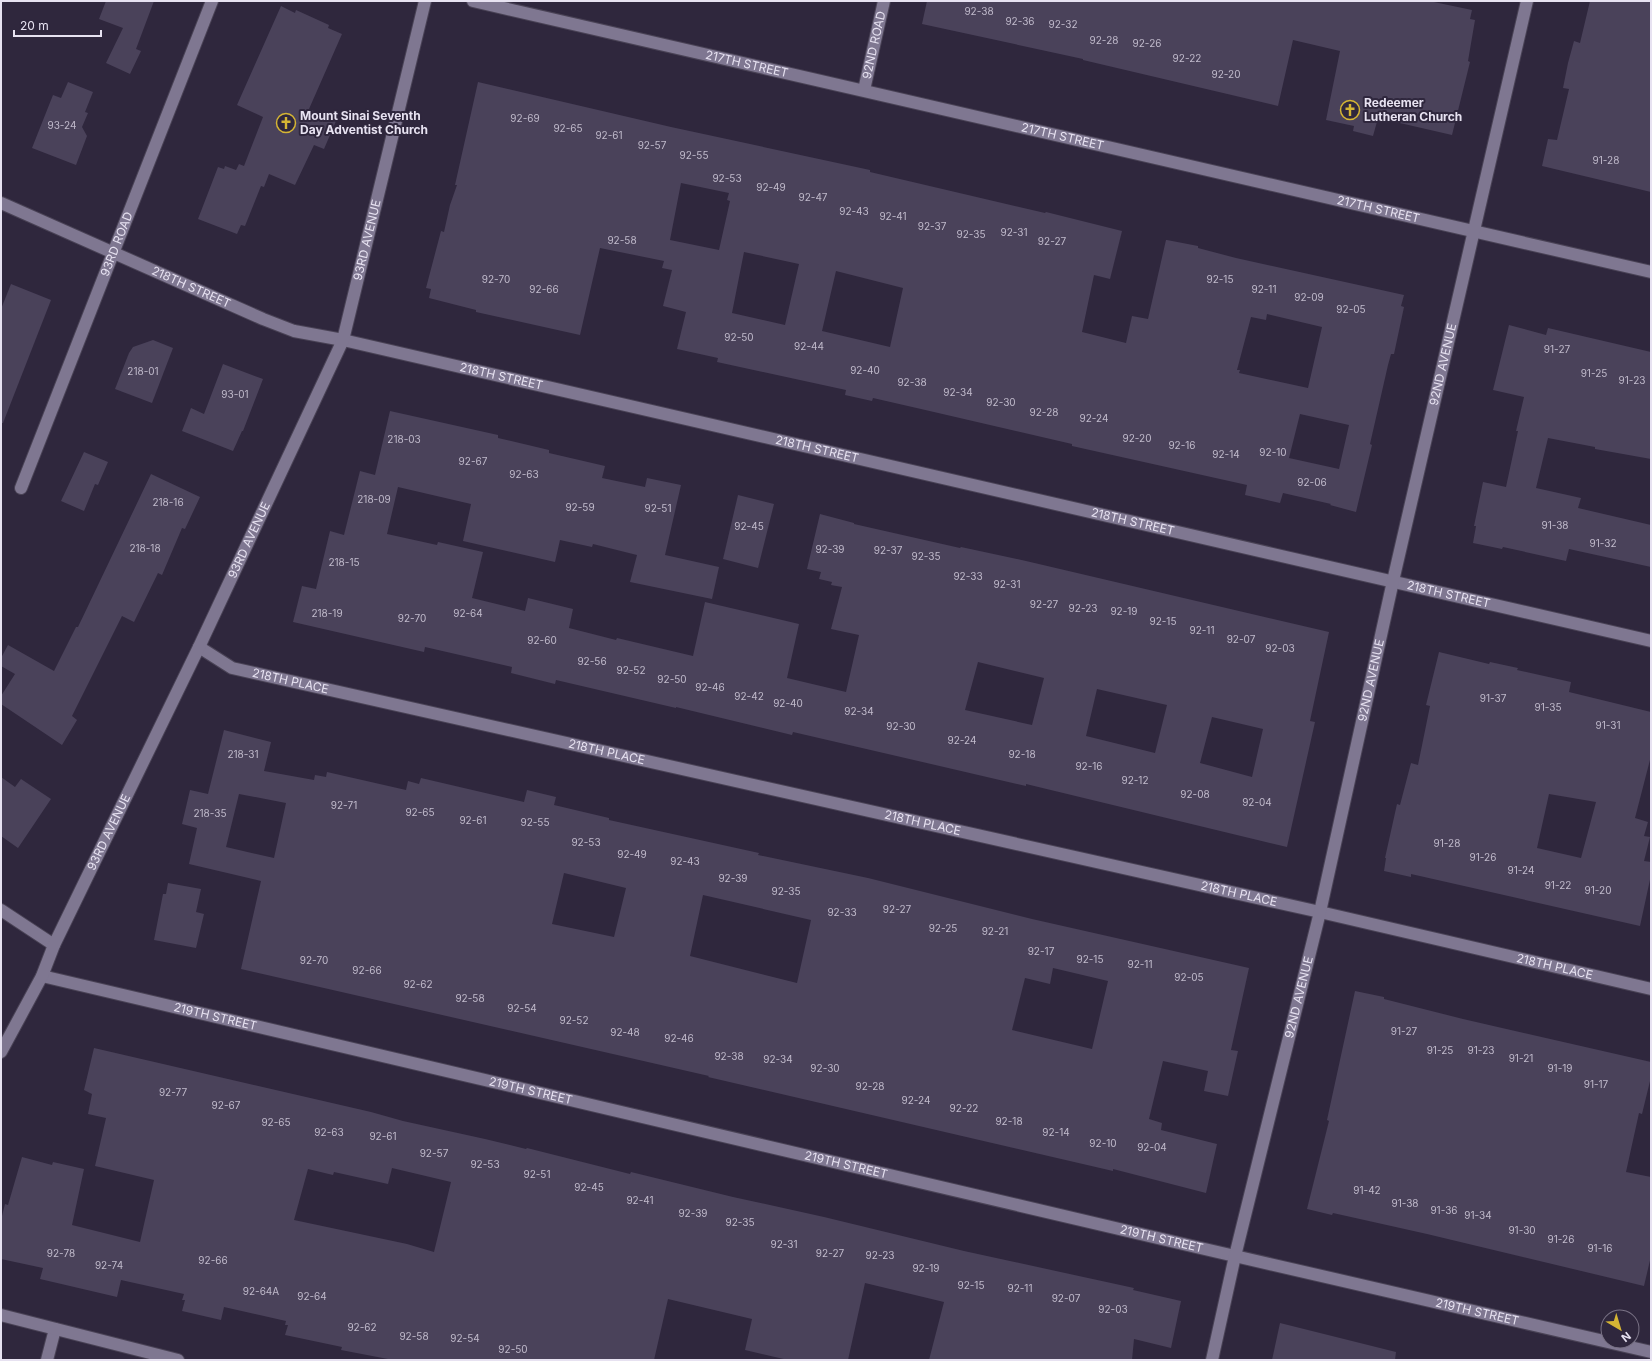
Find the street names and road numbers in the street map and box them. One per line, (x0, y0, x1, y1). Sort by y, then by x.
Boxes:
street label: 92ND ROAD (859, 10, 889, 80)
street label: 217TH STREET (704, 47, 790, 80)
street label: 217TH STREET (1020, 119, 1106, 153)
street label: 217TH STREET (1336, 192, 1422, 226)
street label: 93RD AVENUE (350, 198, 384, 282)
street label: 93RD ROAD (97, 209, 136, 278)
street label: 218TH STREET (149, 263, 234, 311)
street label: 92ND AVENUE (1426, 322, 1459, 407)
street label: 218TH STREET (458, 359, 545, 393)
street label: 218TH STREET (774, 432, 861, 465)
street label: 93RD AVENUE (224, 499, 273, 581)
street label: 218TH STREET (1090, 504, 1176, 538)
street label: 218TH STREET (1405, 577, 1492, 611)
street label: 92ND AVENUE (1354, 638, 1387, 723)
street label: 218TH PLACE (251, 665, 330, 696)
street label: 218TH PLACE (567, 736, 646, 767)
street label: 93RD AVENUE (84, 791, 133, 873)
street label: 218TH PLACE (883, 807, 963, 838)
street label: 218TH PLACE (1199, 877, 1279, 909)
street label: 218TH PLACE (1515, 950, 1594, 982)
street label: 92ND AVENUE (1281, 955, 1316, 1040)
street label: 219TH STREET (172, 999, 259, 1033)
street label: 219TH STREET (488, 1073, 574, 1107)
street label: 219TH STREET (803, 1147, 890, 1181)
street label: 219TH STREET (1119, 1221, 1205, 1255)
street label: 219TH STREET (1434, 1295, 1521, 1328)

